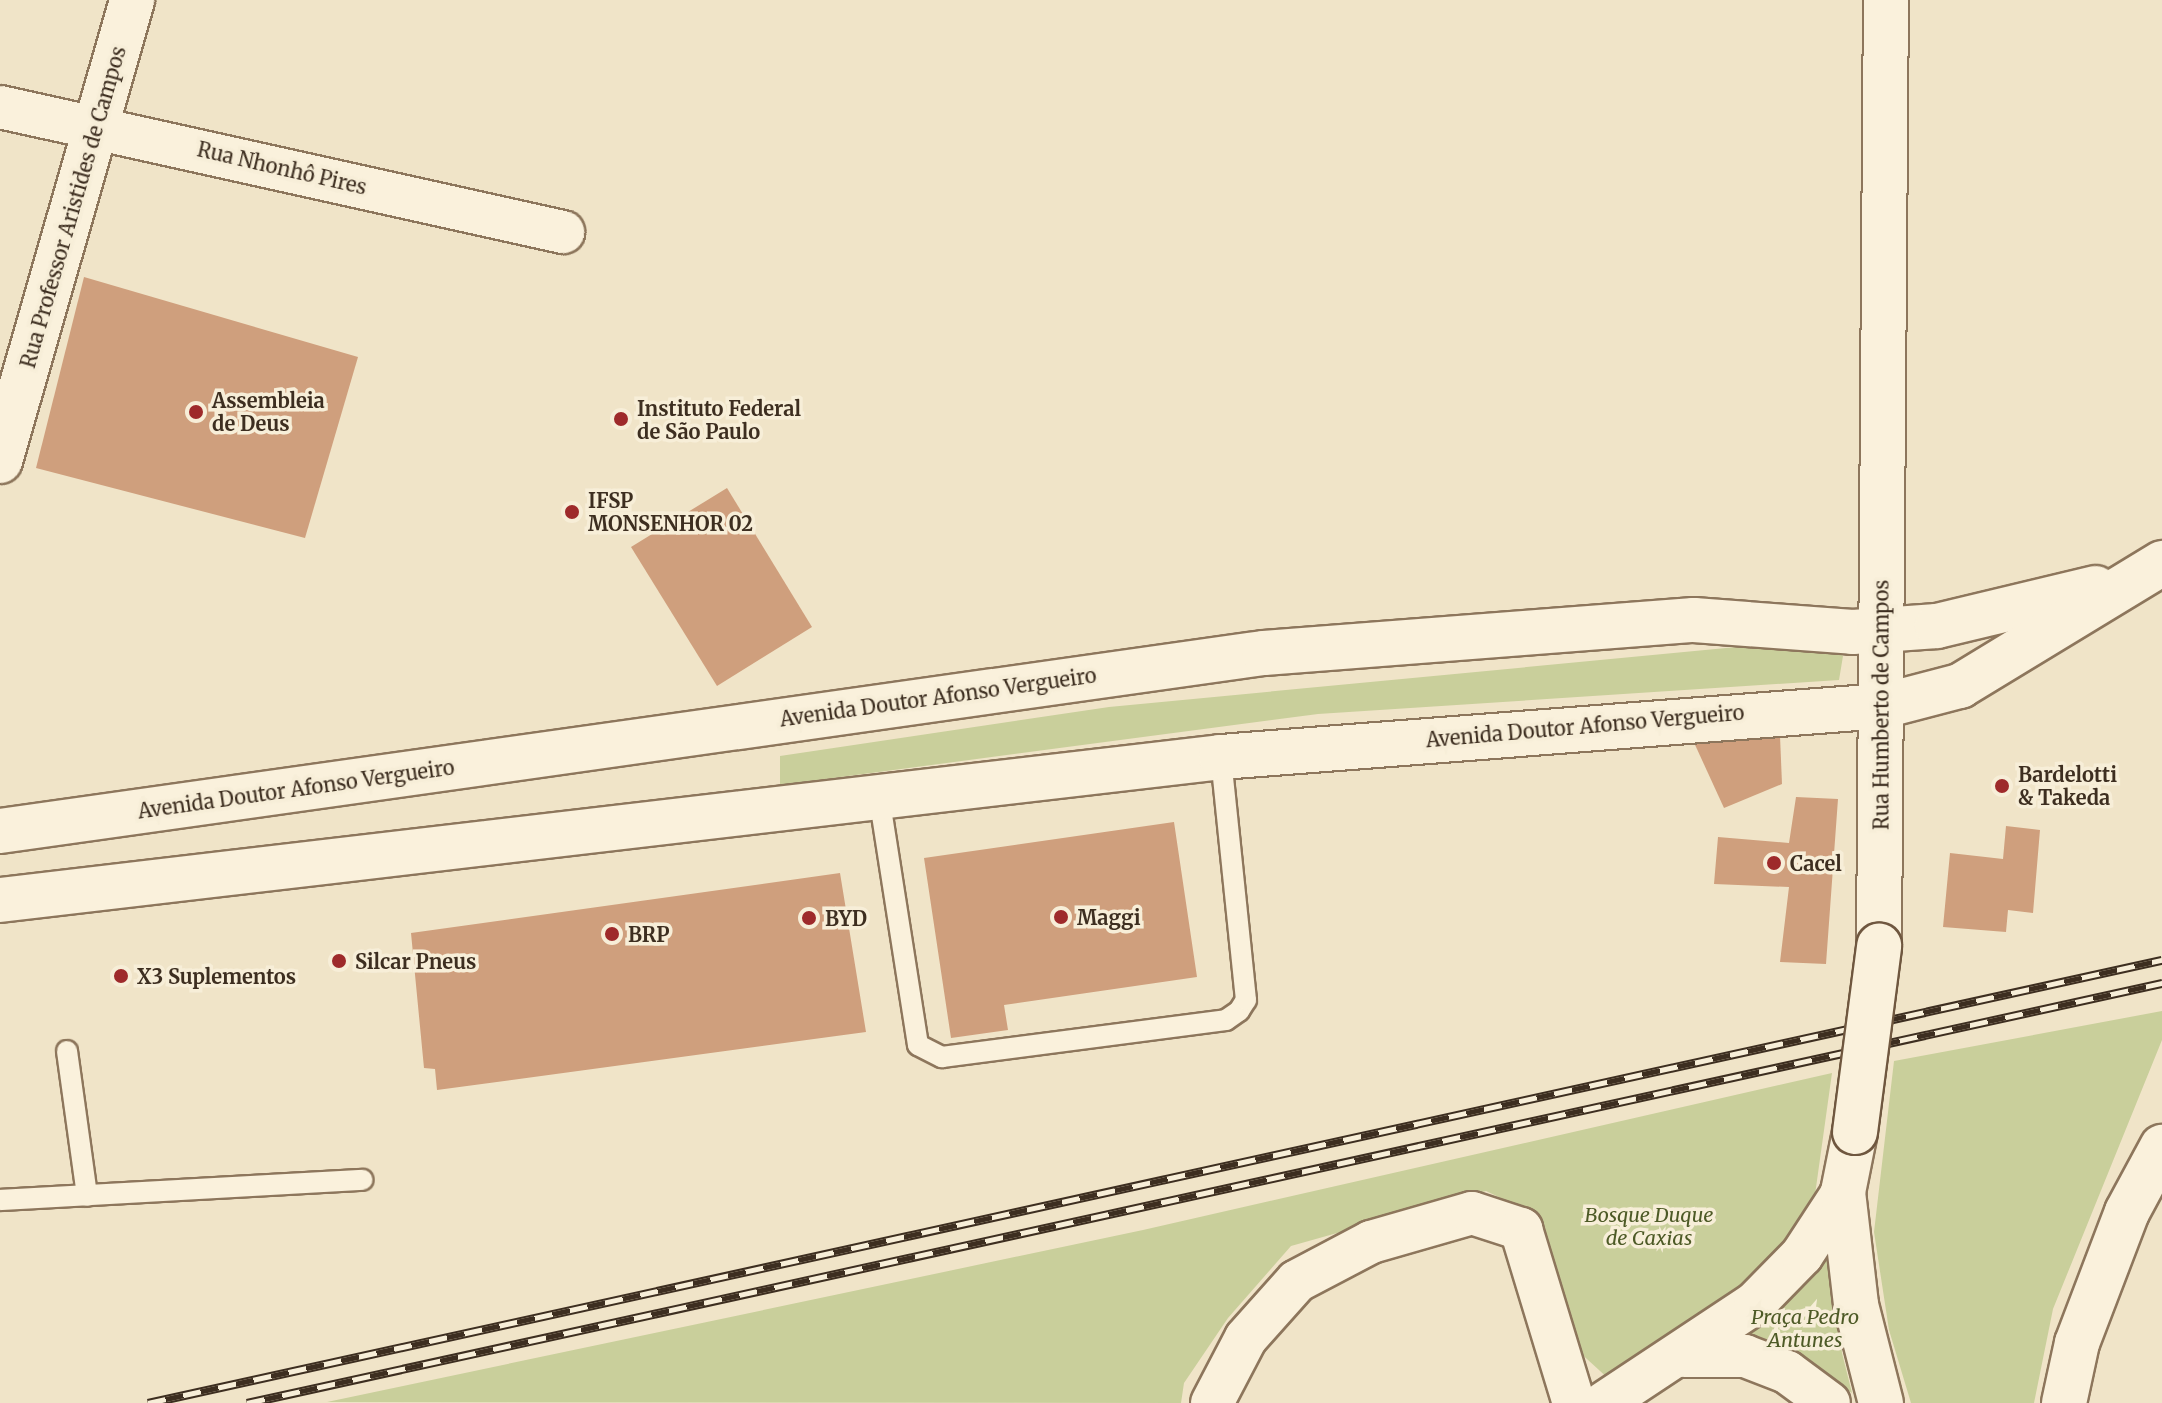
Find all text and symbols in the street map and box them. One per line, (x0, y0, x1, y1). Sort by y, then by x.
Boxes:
street label: Rua Professor Aristides de Campos (15, 43, 131, 371)
street label: Rua Nhonhô Pires (195, 137, 369, 199)
place label: Assembleia de Deus (212, 388, 325, 435)
place label: Instituto Federal de São Paulo (637, 396, 801, 443)
marker: Assembleia de Deus (187, 403, 205, 421)
marker: Instituto Federal de São Paulo (612, 410, 630, 428)
place label: IFSP MONSENHOR 02 (588, 488, 753, 535)
marker: IFSP MONSENHOR 02 (563, 503, 581, 521)
street label: Rua Humberto de Campos (1869, 580, 1893, 830)
street label: Avenida Doutor Afonso Vergueiro (778, 663, 1098, 731)
street label: Avenida Doutor Afonso Vergueiro (1425, 700, 1745, 752)
street label: Avenida Doutor Afonso Vergueiro (136, 755, 456, 823)
place label: Bardelotti & Takeda (2018, 762, 2117, 809)
marker: Bardelotti & Takeda (1993, 777, 2011, 795)
place label: Cacel (1790, 851, 1842, 875)
marker: Cacel (1765, 854, 1783, 872)
place label: Maggi (1077, 905, 1140, 929)
place label: BYD (825, 906, 867, 930)
marker: Maggi (1052, 908, 1070, 926)
marker: BYD (800, 909, 818, 927)
place label: BRP (628, 922, 669, 946)
marker: BRP (603, 925, 621, 943)
place label: Silcar Pneus (355, 949, 476, 973)
marker: Silcar Pneus (330, 952, 348, 970)
place label: X3 Suplementos (137, 964, 296, 988)
marker: X3 Suplementos (112, 967, 130, 985)
park label: Bosque Duque de Caxias (1585, 1203, 1713, 1250)
park label: Praça Pedro Antunes (1751, 1304, 1859, 1351)

